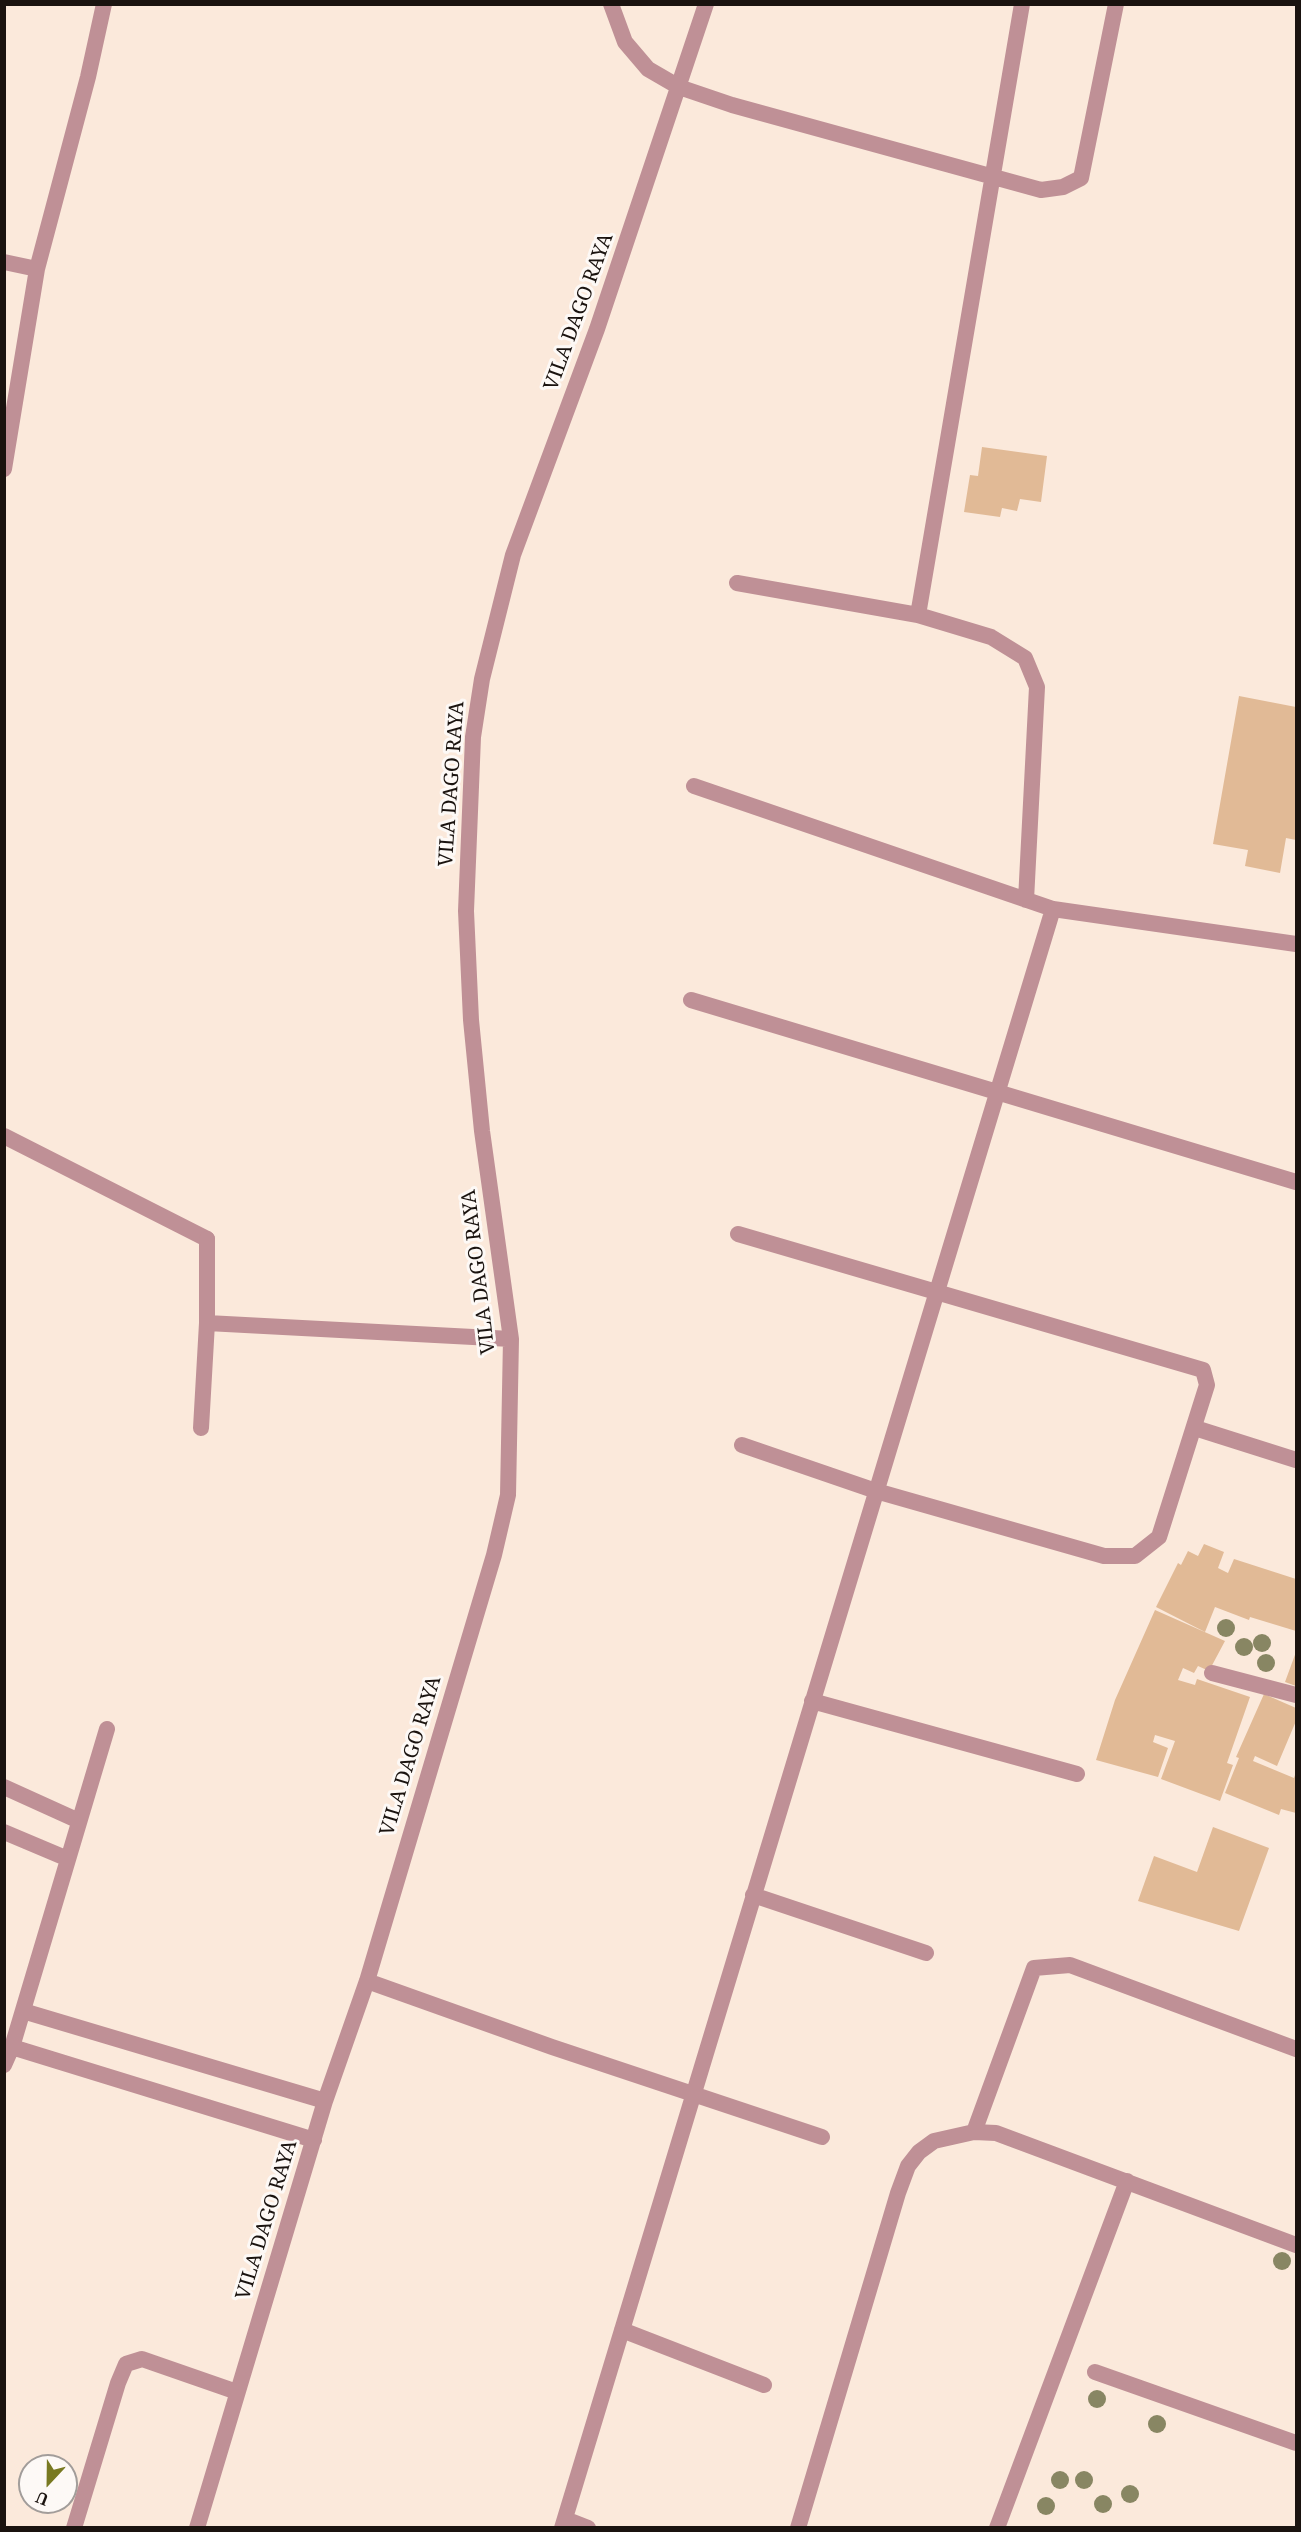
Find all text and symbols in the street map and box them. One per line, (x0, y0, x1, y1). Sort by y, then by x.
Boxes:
street label: VILA DAGO RAYA (539, 230, 619, 394)
street label: VILA DAGO RAYA (434, 700, 470, 868)
street label: VILA DAGO RAYA (457, 1188, 501, 1356)
street label: VILA DAGO RAYA (375, 1673, 447, 1839)
street label: VILA DAGO RAYA (231, 2137, 303, 2303)
north arrow (18, 2454, 78, 2514)
text: U (32, 2486, 52, 2511)

